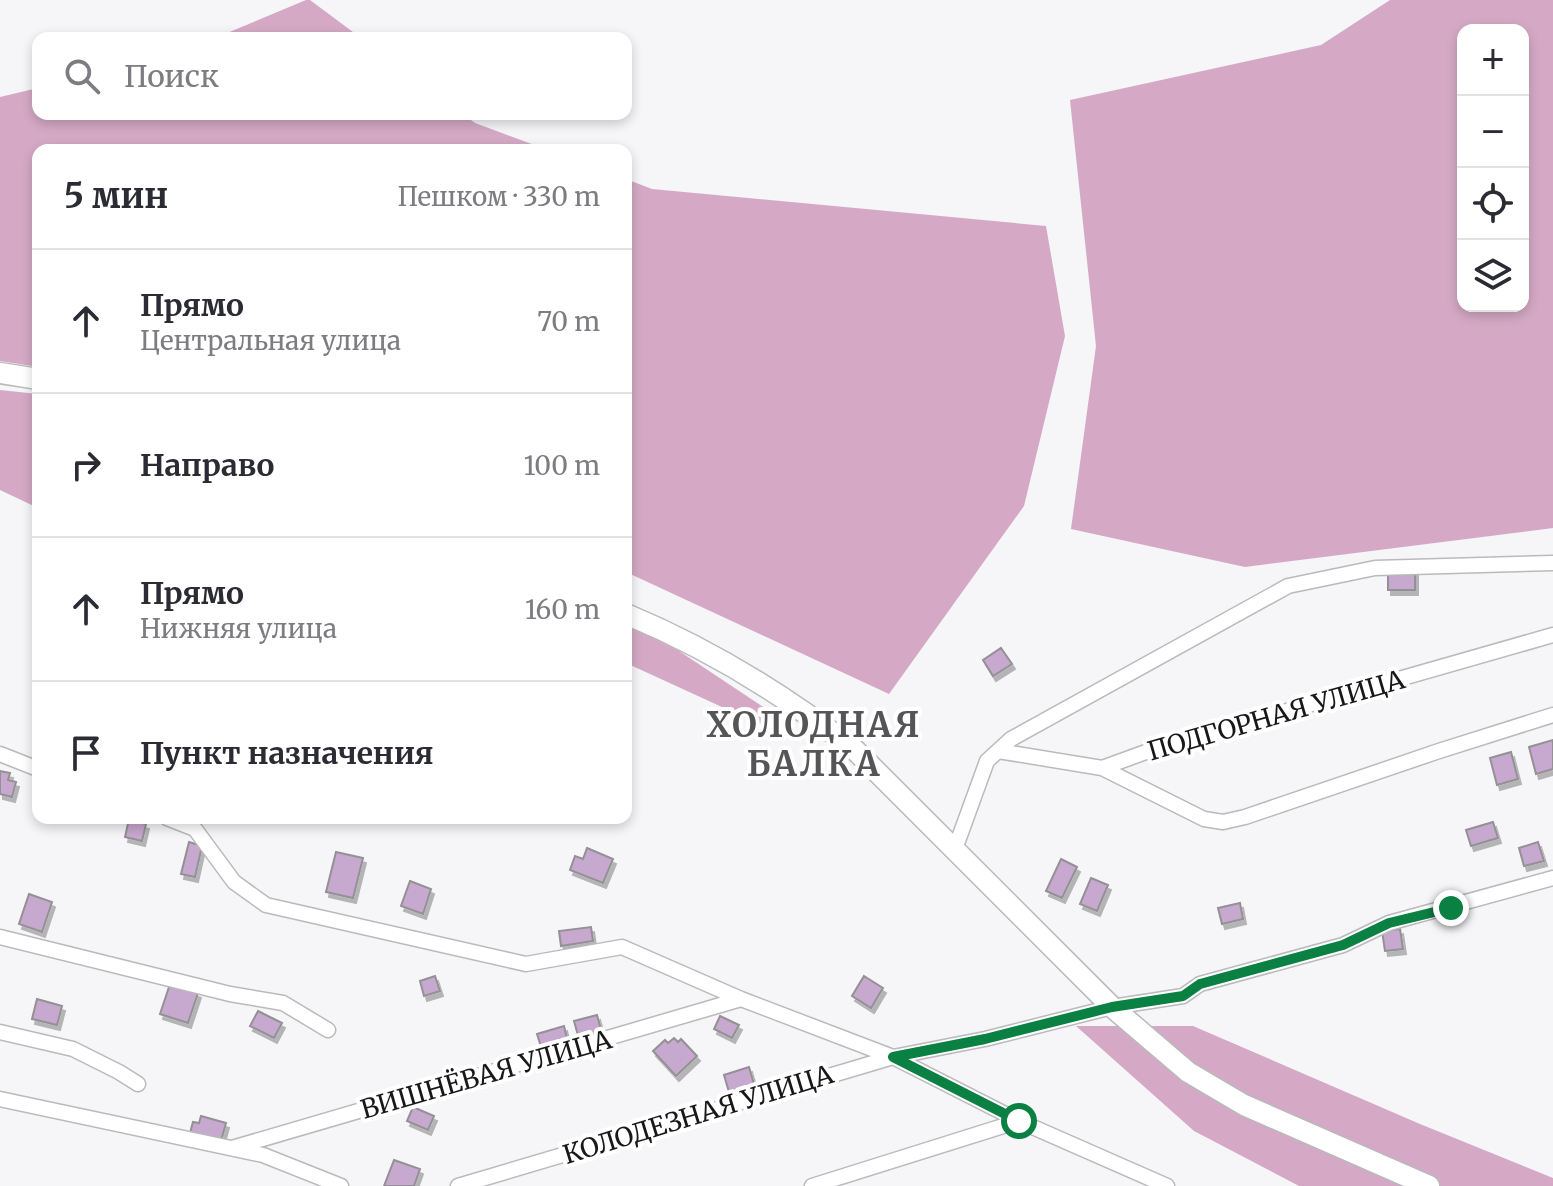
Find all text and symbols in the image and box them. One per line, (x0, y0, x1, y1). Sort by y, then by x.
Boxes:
map controls (1457, 24, 1529, 312)
button: + (1457, 24, 1529, 96)
search box (32, 32, 632, 120)
icon: search (60, 54, 104, 98)
text: Поиск (124, 57, 219, 95)
button: − (1457, 96, 1529, 168)
button: locate (1457, 168, 1529, 240)
text: 5 мин (64, 175, 168, 217)
text: Пешком · 330 m (397, 180, 600, 213)
button: layers (1457, 240, 1529, 312)
text: Прямо (140, 286, 244, 324)
icon: ahead (64, 299, 108, 343)
text: 70 m (537, 305, 600, 338)
text: Центральная улица (140, 324, 401, 357)
icon: right (64, 443, 108, 487)
text: Направо (140, 446, 274, 484)
text: 100 m (524, 449, 600, 482)
text: Прямо (140, 574, 244, 612)
icon: ahead (64, 587, 108, 631)
text: 160 m (525, 593, 600, 626)
text: Нижняя улица (140, 612, 337, 645)
street label: ПОДГОРНАЯ УЛИЦА (1144, 662, 1409, 768)
district label: ХОЛОДНАЯ БАЛКА (707, 704, 921, 785)
icon: arrive (64, 731, 108, 775)
text: Пункт назначения (140, 734, 434, 772)
route end (1433, 890, 1469, 926)
street label: ВИШНЁВАЯ УЛИЦА (357, 1022, 616, 1126)
street label: КОЛОДЕЗНАЯ УЛИЦА (559, 1057, 838, 1171)
route start (1001, 1103, 1037, 1139)

